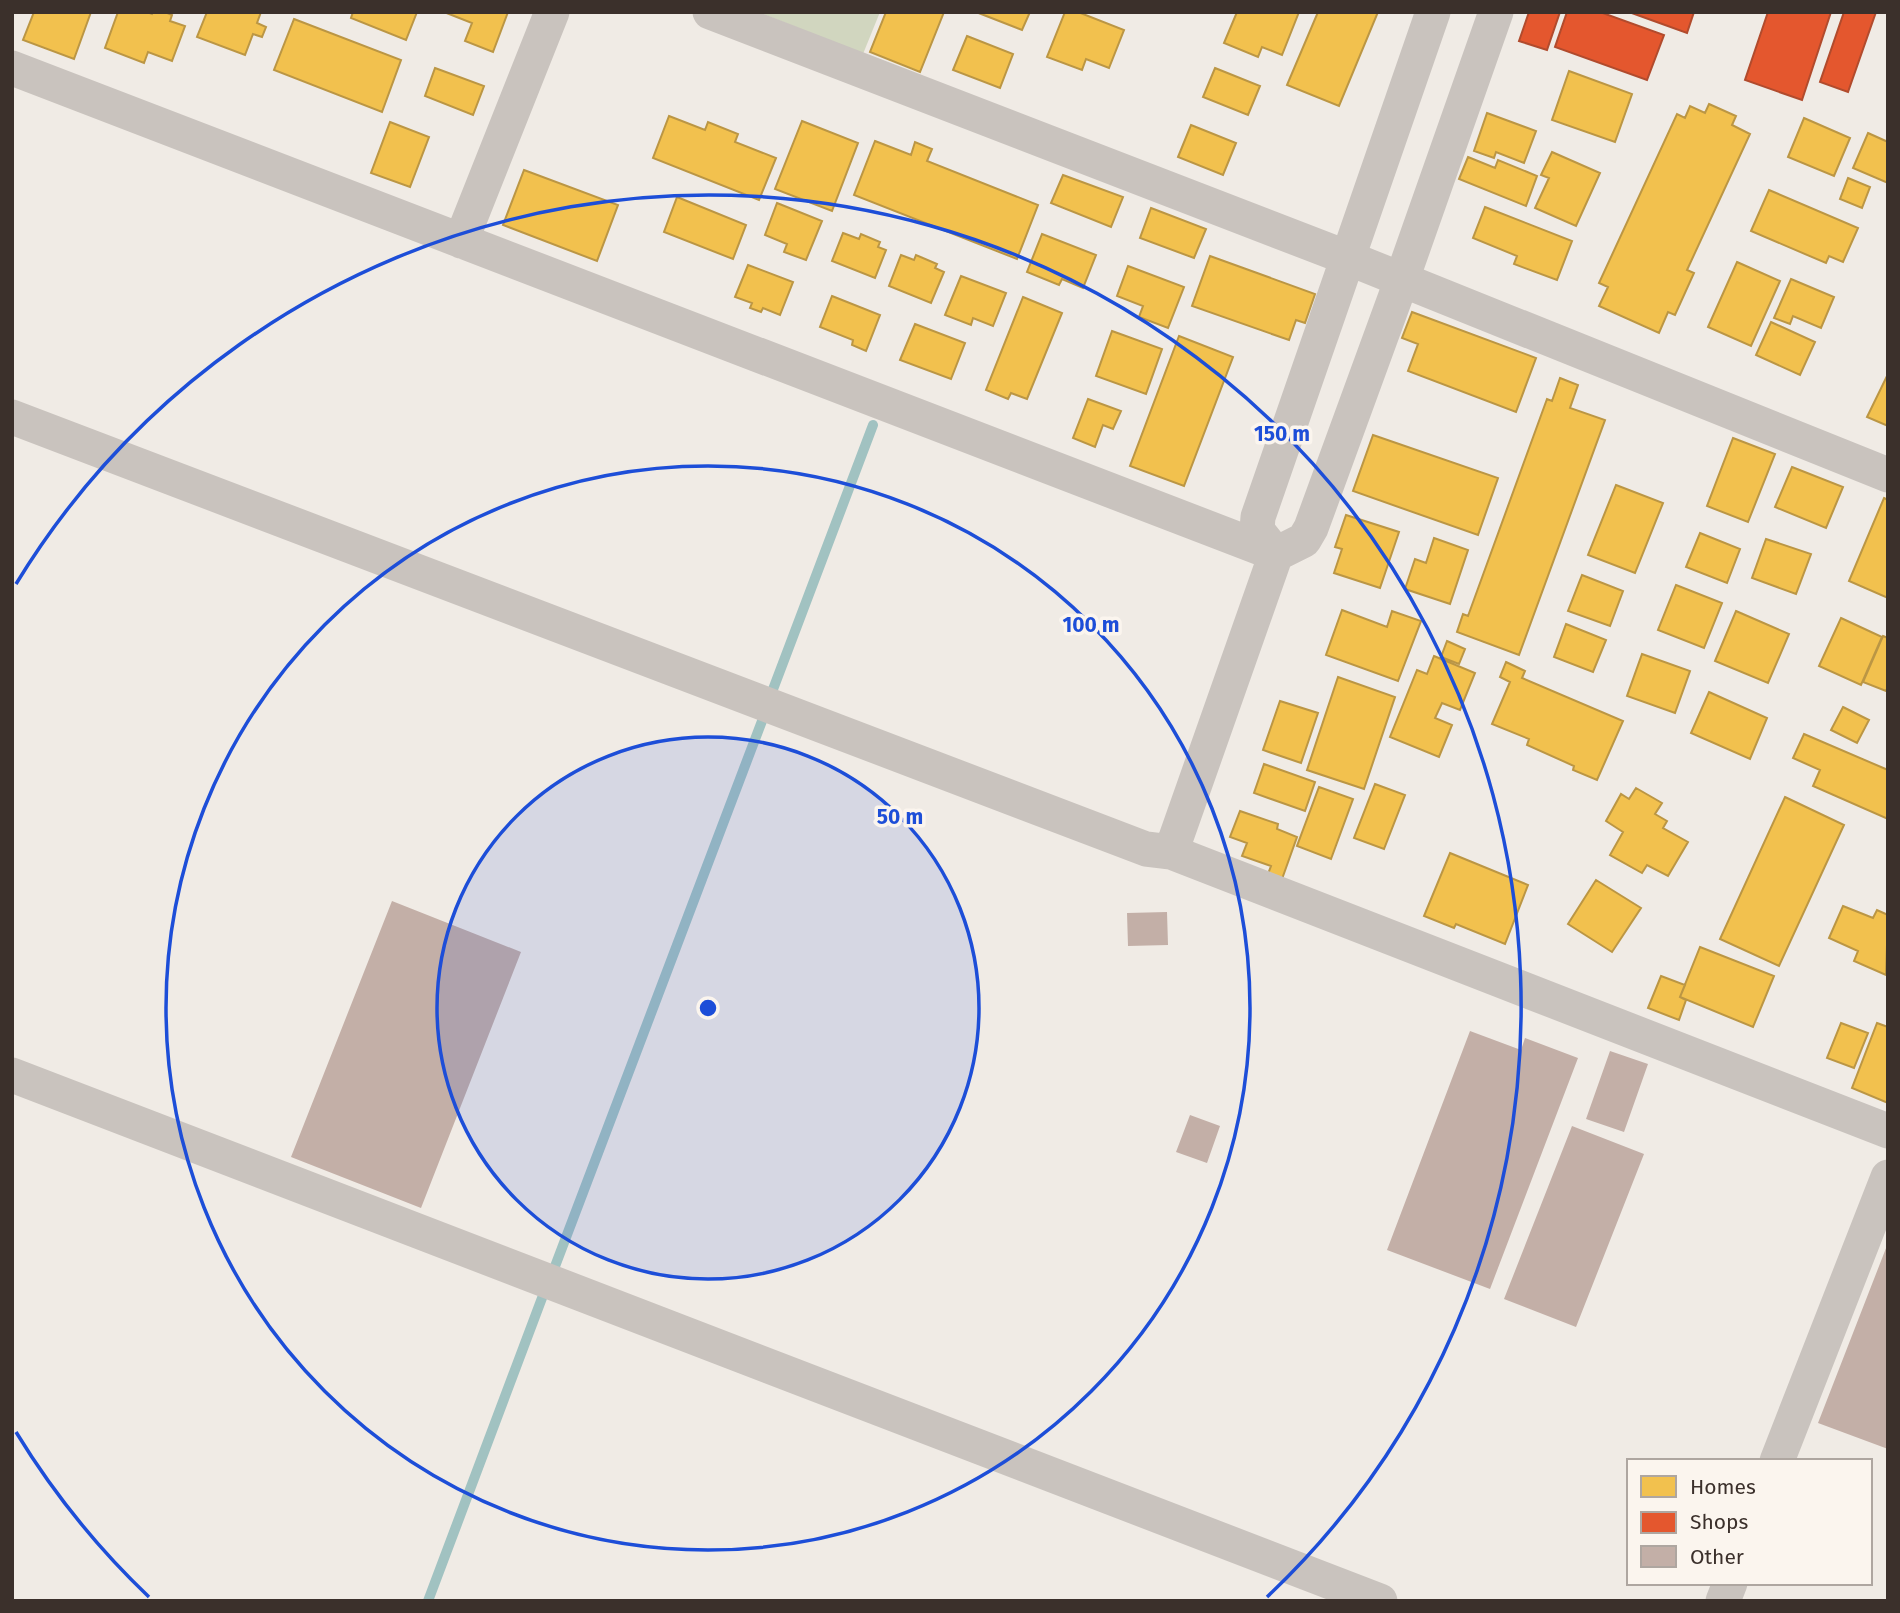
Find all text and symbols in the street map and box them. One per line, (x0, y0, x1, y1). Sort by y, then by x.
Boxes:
text: 150 m (1254, 421, 1310, 447)
text: 100 m (1062, 612, 1120, 638)
text: 50 m (877, 804, 923, 830)
centre of rings (696, 996, 720, 1020)
legend (1627, 1459, 1872, 1585)
text: Homes (1690, 1474, 1756, 1500)
text: Shops (1690, 1509, 1748, 1535)
text: Other (1690, 1544, 1744, 1570)

